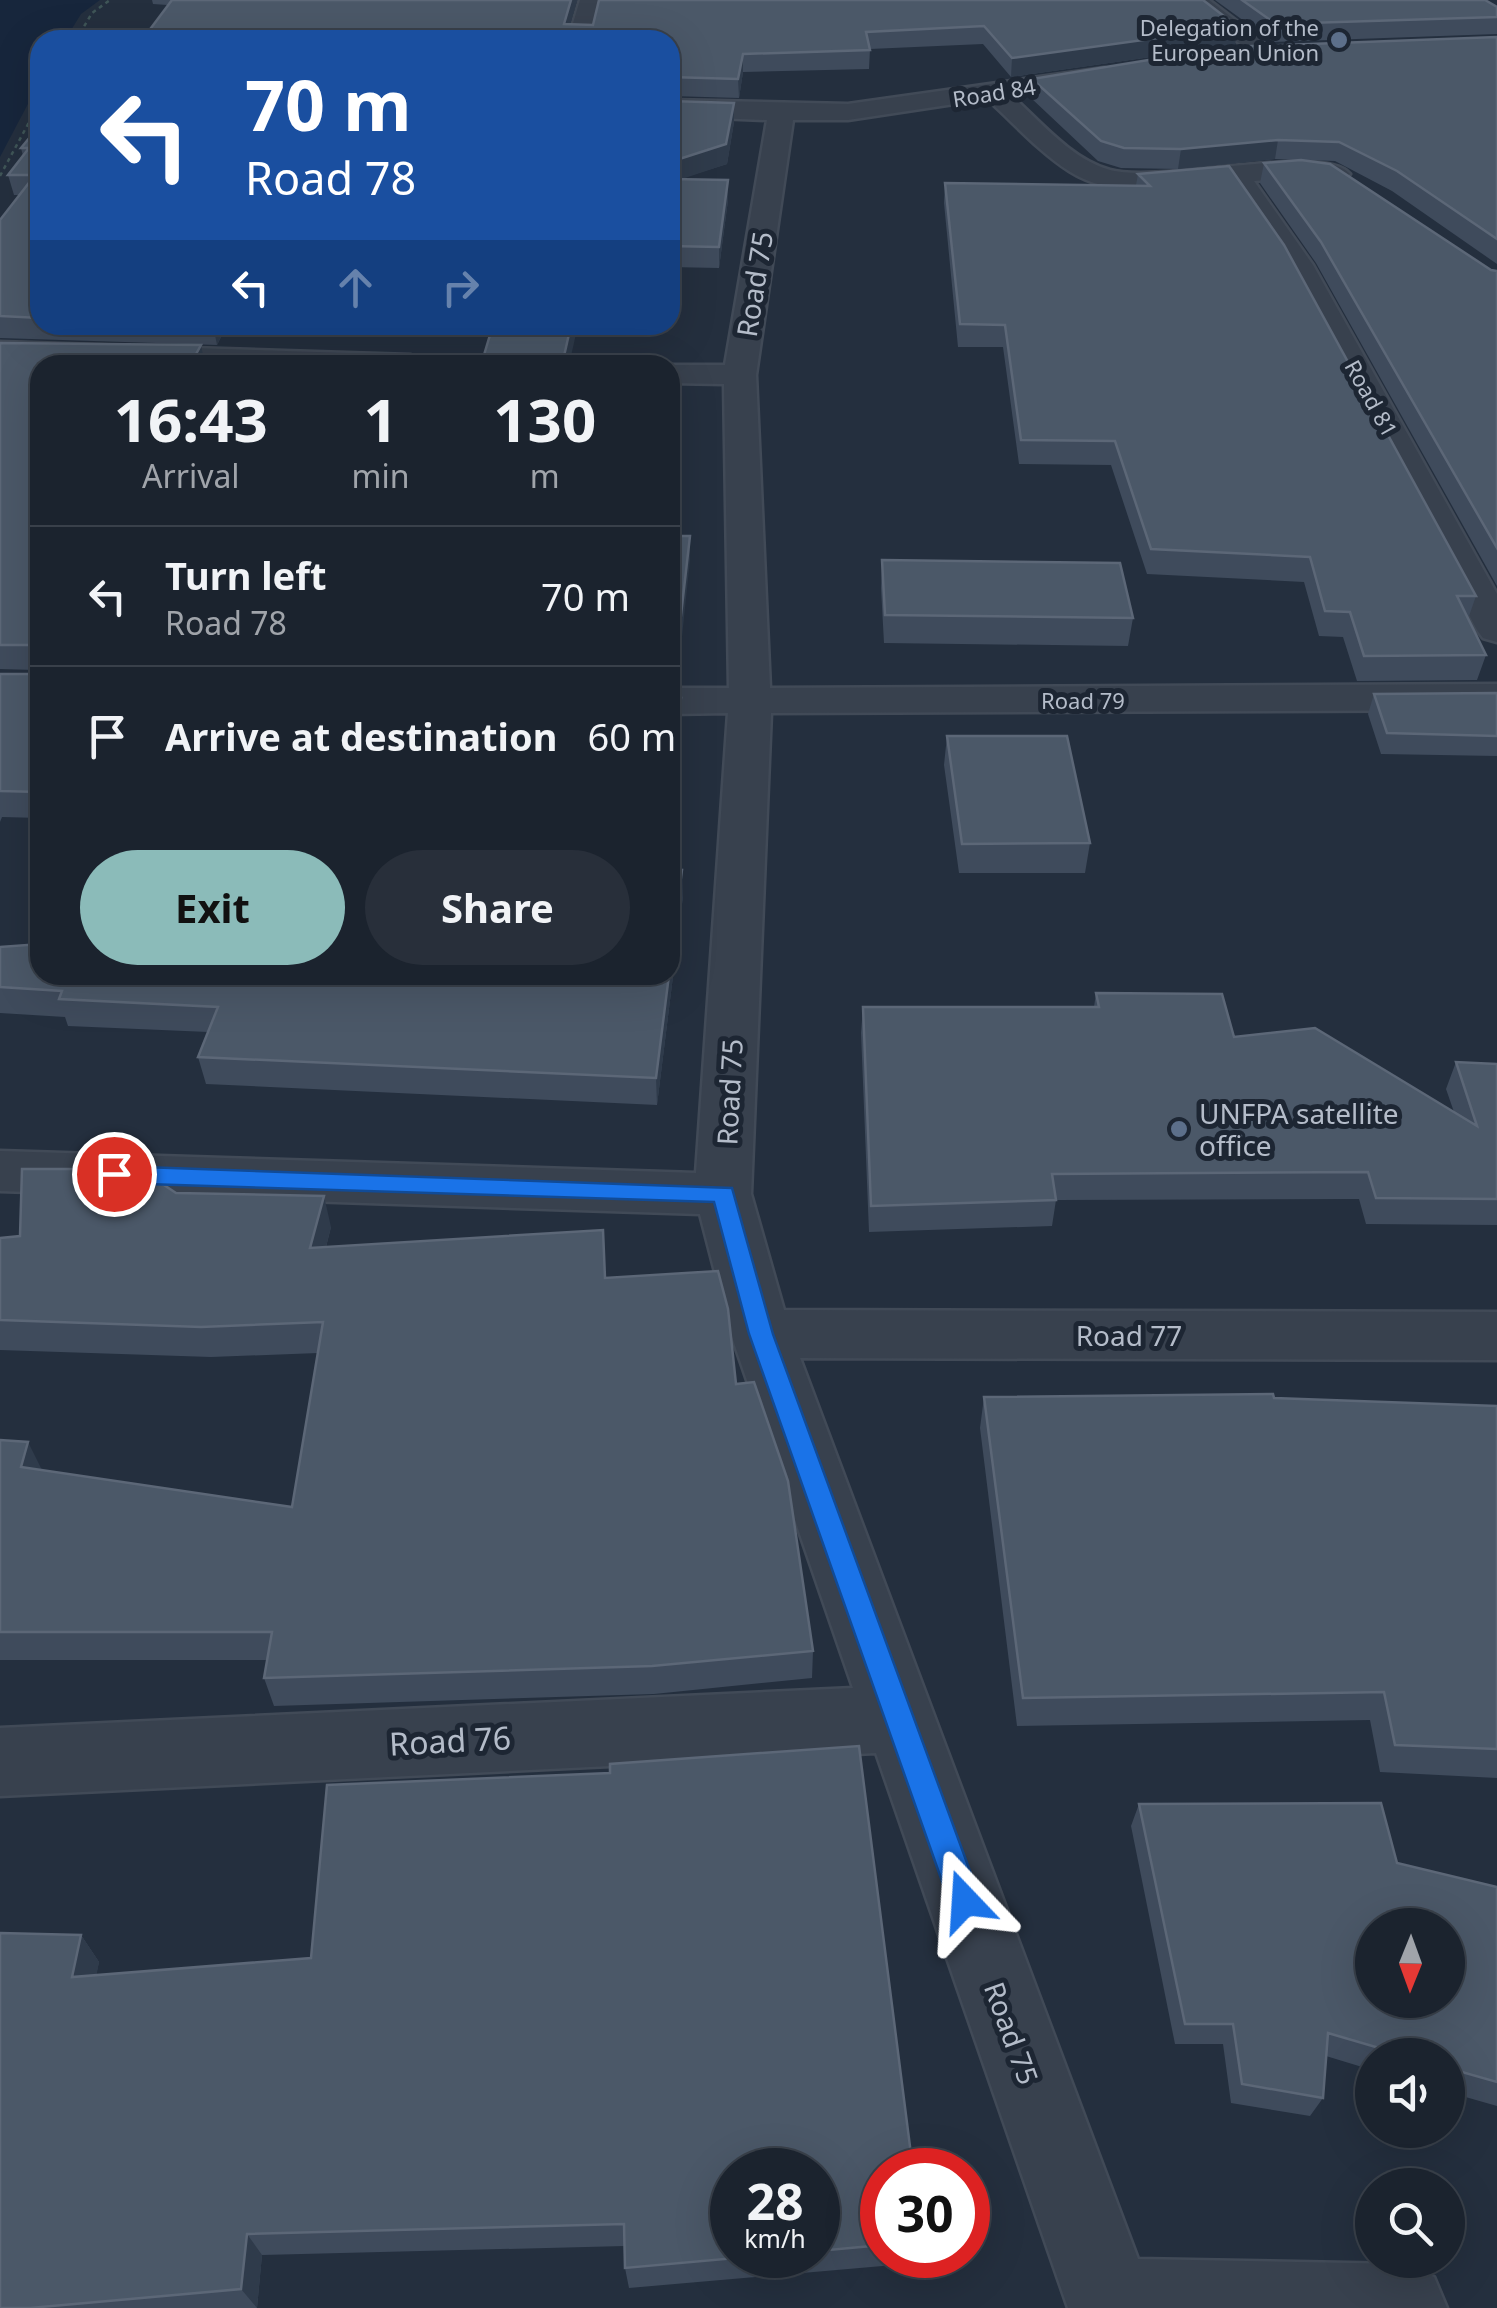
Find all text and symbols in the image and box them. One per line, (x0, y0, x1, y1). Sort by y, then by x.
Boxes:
place label: Delegation of the European Union (1140, 12, 1319, 67)
marker: Delegation of the European Union (1328, 29, 1350, 51)
text: 70 m (245, 56, 412, 152)
icon: left (80, 70, 210, 200)
street label: Road 84 (950, 71, 1038, 113)
text: Road 78 (245, 147, 416, 208)
street label: Road 75 (727, 228, 781, 340)
icon: left (223, 260, 278, 315)
icon: ahead (328, 260, 383, 315)
icon: right (433, 260, 488, 315)
street label: Road 81 (1339, 354, 1405, 442)
text: 16:43 (114, 378, 268, 460)
text: 1 (363, 378, 398, 460)
text: 130 (493, 378, 596, 460)
text: Arrival (142, 454, 240, 497)
text: min (352, 454, 410, 497)
text: m (530, 454, 560, 497)
text: Turn left (165, 549, 327, 601)
icon: left (80, 569, 135, 624)
text: 70 m (541, 570, 630, 622)
text: Road 78 (165, 601, 287, 644)
street label: Road 79 (1041, 685, 1125, 715)
icon: arrive (80, 709, 135, 764)
text: Arrive at destination (165, 710, 557, 762)
text: 60 m (587, 710, 676, 762)
button: Exit (80, 850, 345, 965)
button: Share (365, 850, 630, 965)
street label: Road 75 (707, 1038, 751, 1146)
place label: UNFPA satellite office (1199, 1094, 1399, 1164)
marker: UNFPA satellite office (1168, 1118, 1190, 1140)
pin (72, 1132, 157, 1217)
icon: arrive (87, 1147, 142, 1202)
street label: Road 77 (1076, 1316, 1182, 1354)
street label: Road 76 (388, 1715, 512, 1765)
position arrow (913, 1849, 1017, 1953)
north arrow (1355, 1908, 1465, 2018)
map controls (1355, 1908, 1465, 2278)
street label: Road 75 (976, 1976, 1048, 2090)
button: sound (1355, 2038, 1465, 2148)
speed limit sign: 30 (860, 2148, 990, 2278)
text: 28 (746, 2167, 804, 2235)
button: search (1355, 2168, 1465, 2278)
text: km/h (744, 2221, 806, 2255)

